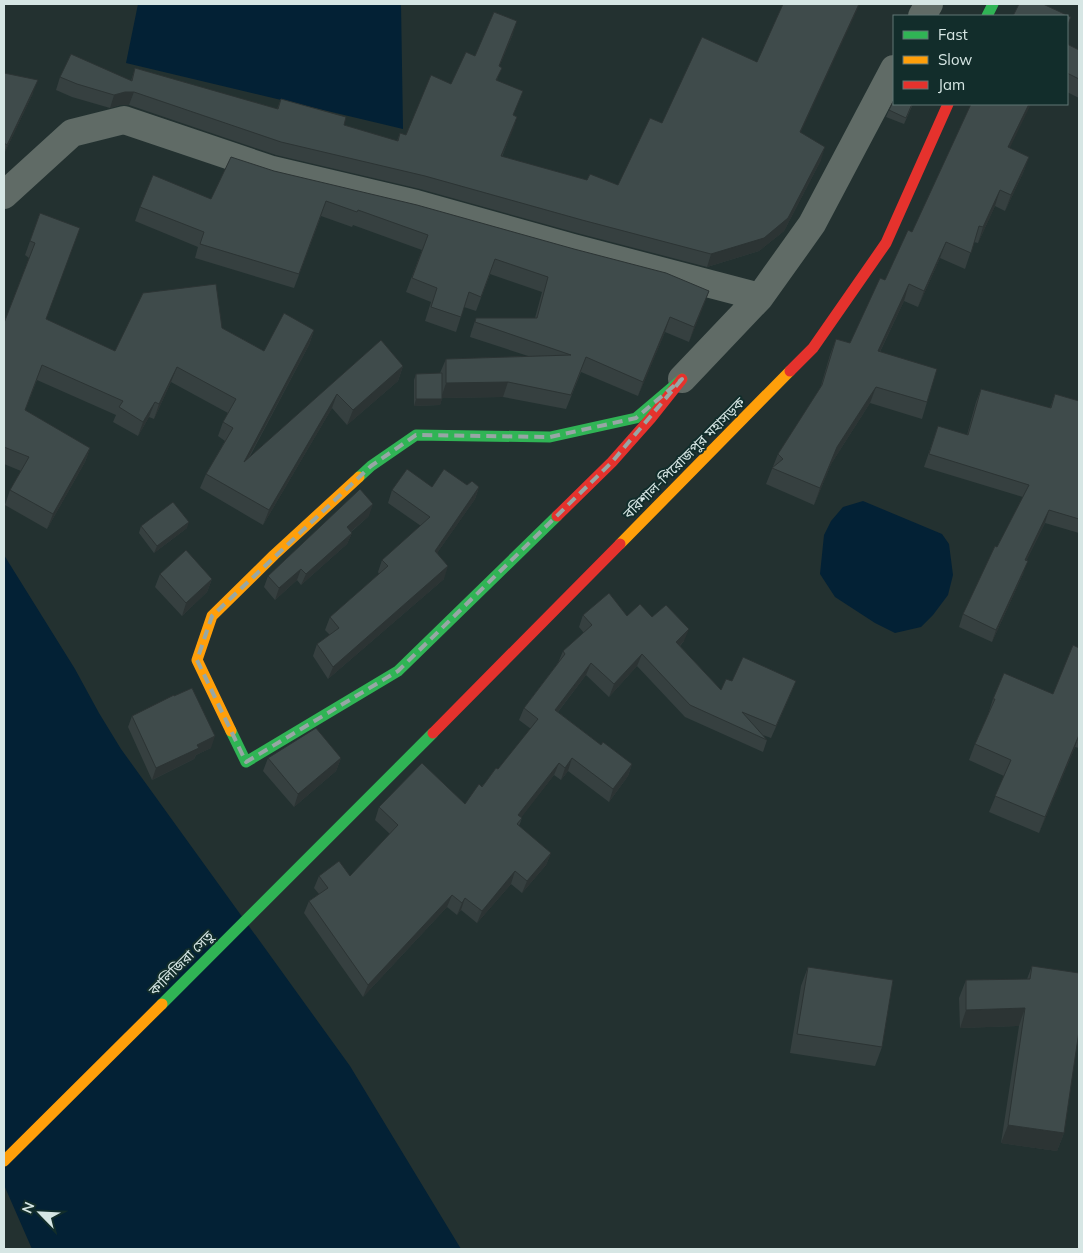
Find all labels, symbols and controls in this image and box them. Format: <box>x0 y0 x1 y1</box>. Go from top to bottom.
legend <box>893 15 1068 105</box>
text: Fast <box>938 25 968 44</box>
text: Slow <box>938 50 972 69</box>
text: Jam <box>938 75 965 94</box>
street label: বরিশাল-পিরোজপুর মহাসড়ক <box>619 393 749 523</box>
street label: কালিজিরা সেতু <box>144 926 218 1000</box>
north arrow <box>15 1188 65 1238</box>
text: N <box>18 1199 38 1216</box>

